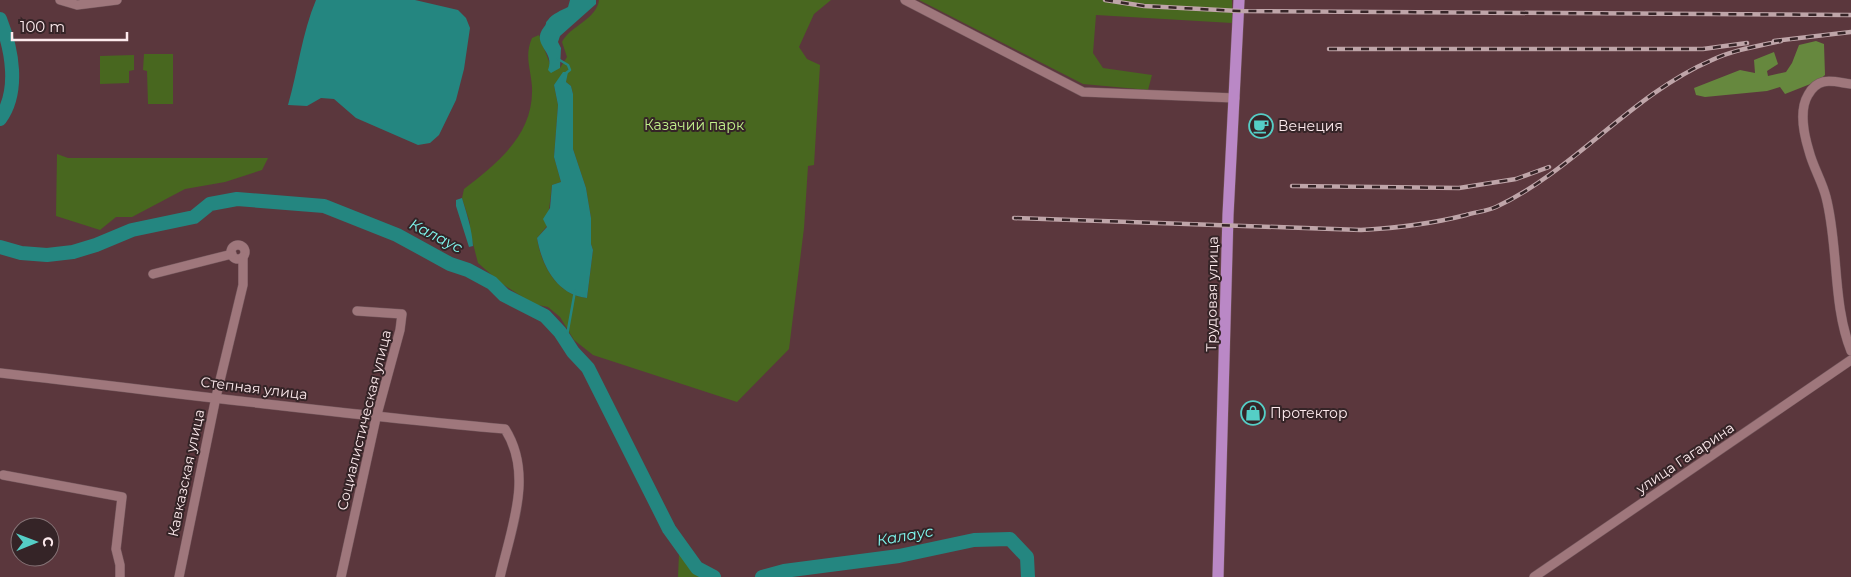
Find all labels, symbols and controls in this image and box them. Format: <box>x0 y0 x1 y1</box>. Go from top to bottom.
scale bar <box>12 10 128 42</box>
text: 100 m <box>20 17 65 36</box>
cafe icon: Венеция <box>1248 113 1274 139</box>
park label: Казачий парк <box>644 116 744 134</box>
place label: Венеция <box>1278 117 1343 135</box>
water label: Калаус <box>407 214 466 257</box>
street label: Трудовая улица <box>1202 236 1222 352</box>
street label: Социалистическая улица <box>333 328 395 512</box>
street label: Степная улица <box>199 373 309 403</box>
shop icon: Протектор <box>1240 400 1266 426</box>
place label: Протектор <box>1270 404 1348 422</box>
street label: Кавказская улица <box>164 408 208 538</box>
street label: улица Гагарина <box>1632 418 1738 498</box>
north arrow <box>10 517 60 567</box>
water label: Калаус <box>875 521 935 550</box>
text: С <box>39 537 57 547</box>

